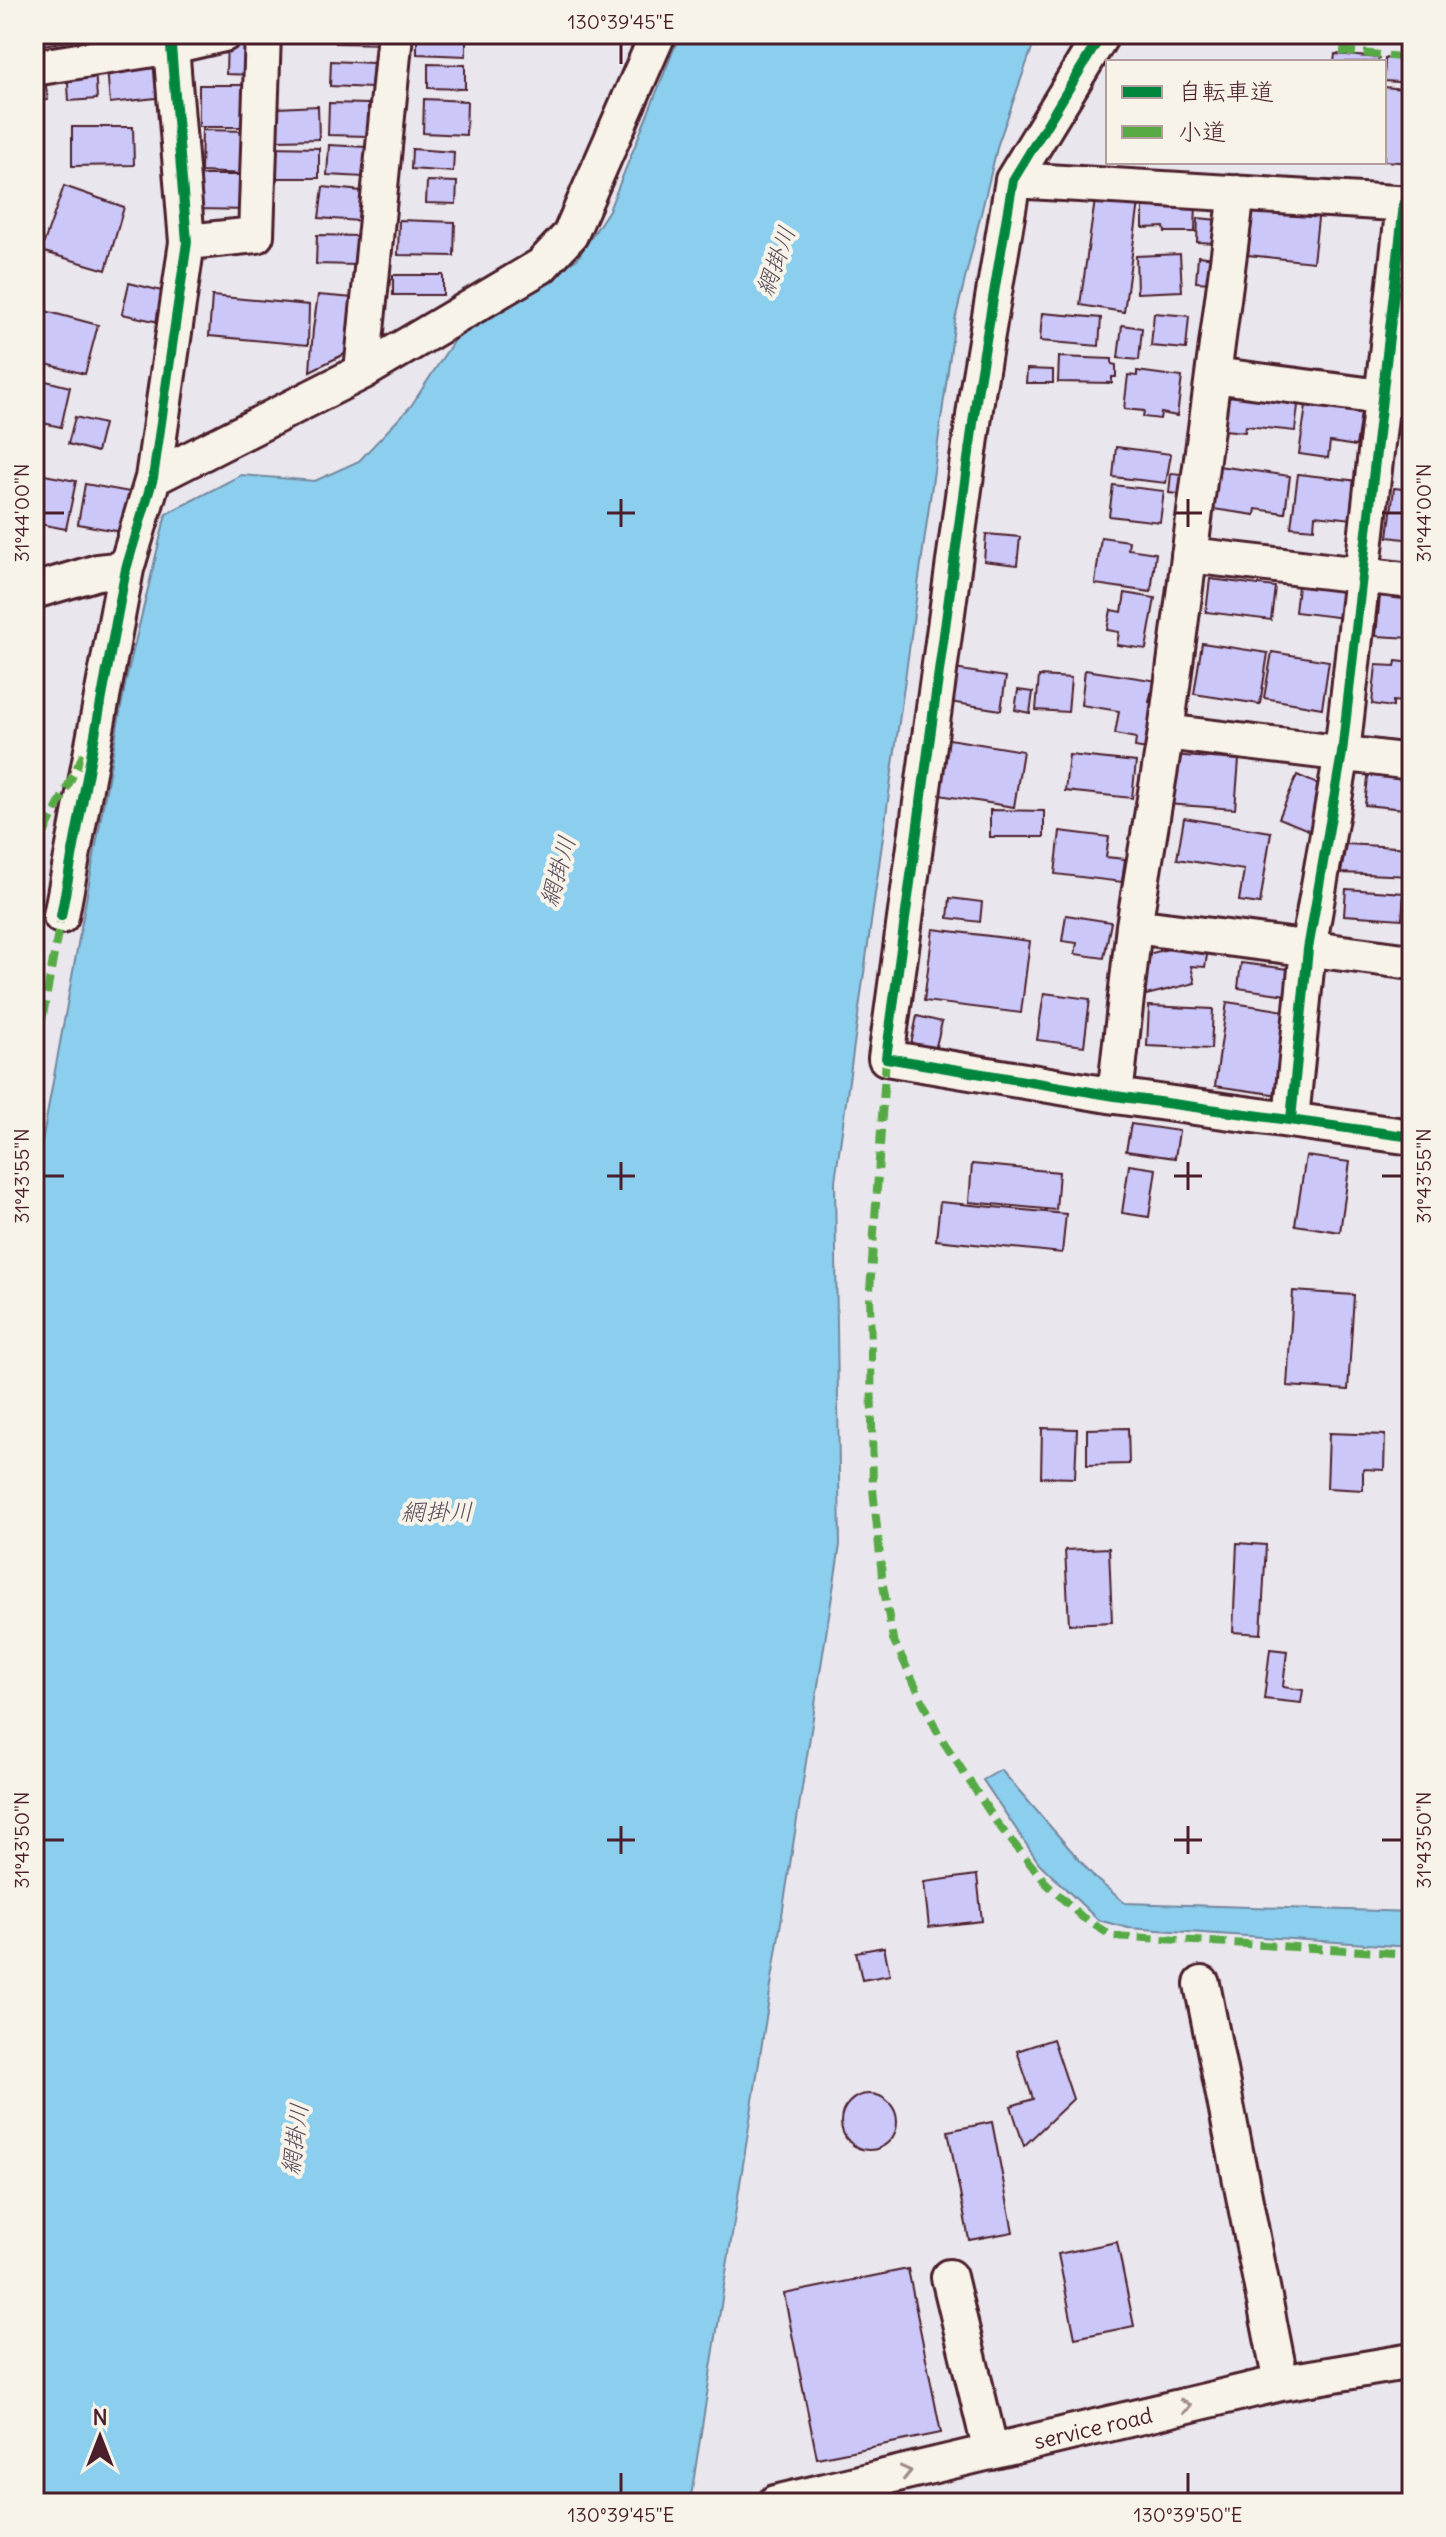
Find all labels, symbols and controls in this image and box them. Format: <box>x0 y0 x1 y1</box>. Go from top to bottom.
text: 130°39'45"E <box>568 9 674 34</box>
legend <box>1106 60 1386 164</box>
text: 自転車道 <box>1178 76 1274 106</box>
text: 小道 <box>1178 116 1226 146</box>
water label: 網掛川 <box>749 222 801 300</box>
text: 31°44'00"N <box>9 463 34 563</box>
text: 31°44'00"N <box>1411 463 1436 563</box>
water label: 網掛川 <box>533 832 581 909</box>
text: 31°43'55"N <box>9 1128 34 1224</box>
text: 31°43'55"N <box>1411 1128 1436 1224</box>
water label: 網掛川 <box>401 1496 473 1526</box>
text: 31°43'50"N <box>9 1791 34 1889</box>
text: 31°43'50"N <box>1411 1791 1436 1889</box>
water label: 網掛川 <box>274 2101 314 2177</box>
north arrow <box>60 2397 140 2477</box>
one-way arrow <box>1179 2398 1192 2415</box>
street label: service road <box>1031 2401 1155 2455</box>
text: N <box>92 2403 108 2431</box>
one-way arrow <box>899 2465 912 2482</box>
text: 130°39'45"E <box>568 2502 674 2527</box>
text: 130°39'50"E <box>1133 2502 1243 2527</box>

